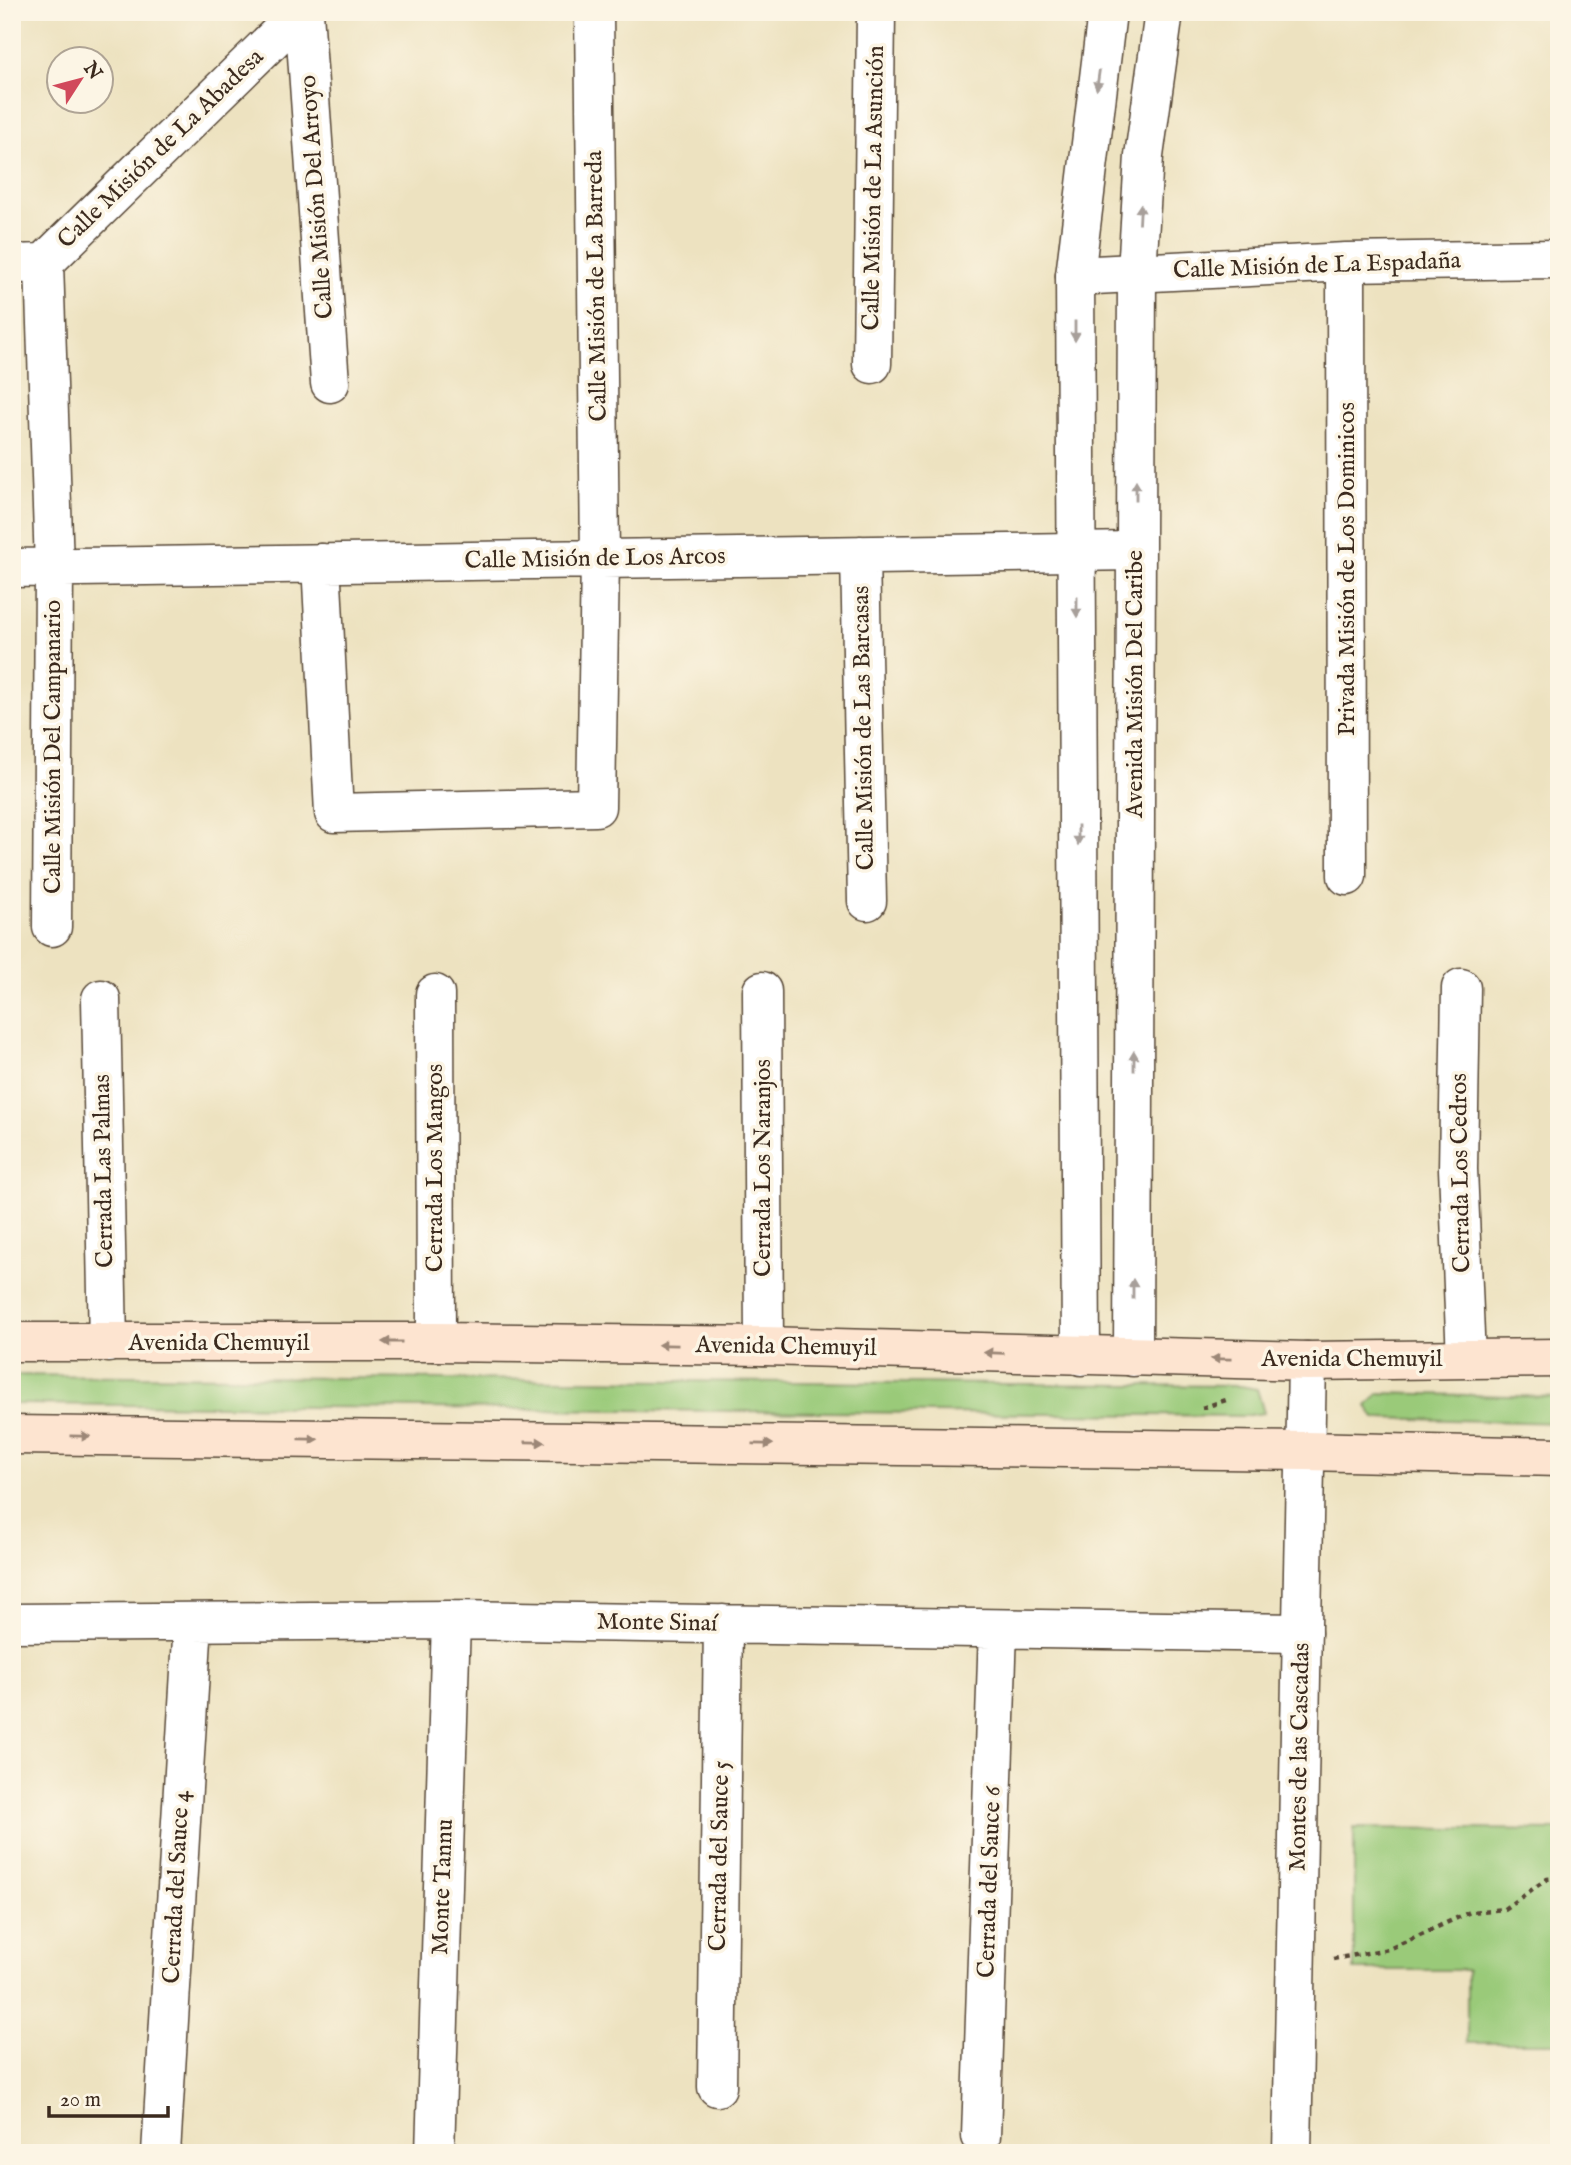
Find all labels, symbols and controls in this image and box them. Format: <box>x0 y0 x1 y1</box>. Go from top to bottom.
street label: Calle Misión de La Abadesa <box>51 42 271 256</box>
street label: Calle Misión de La Asunción <box>856 45 892 331</box>
north arrow <box>46 46 116 116</box>
text: N <box>77 57 107 85</box>
one-way arrow <box>1093 69 1104 91</box>
street label: Calle Misión Del Arroyo <box>293 74 341 320</box>
street label: Calle Misión de La Barreda <box>579 150 615 422</box>
one-way arrow <box>1135 203 1146 225</box>
street label: Calle Misión de La Espadaña <box>1173 245 1462 287</box>
one-way arrow <box>1070 320 1081 342</box>
street label: Privada Misión de Los Dominicos <box>1332 402 1363 736</box>
one-way arrow <box>1130 480 1142 502</box>
street label: Calle Misión de Los Arcos <box>464 541 726 577</box>
street label: Avenida Misión Del Caribe <box>1120 550 1151 819</box>
street label: Calle Misión de Las Barcasas <box>846 585 882 871</box>
one-way arrow <box>1071 596 1083 618</box>
street label: Calle Misión Del Campanario <box>38 600 69 894</box>
one-way arrow <box>1072 824 1084 846</box>
one-way arrow <box>1128 1050 1140 1072</box>
street label: Cerrada Los Naranjos <box>748 1059 779 1277</box>
street label: Cerrada Los Mangos <box>420 1064 451 1272</box>
street label: Cerrada Los Cedros <box>1444 1073 1478 1273</box>
street label: Cerrada Las Palmas <box>87 1074 121 1268</box>
one-way arrow <box>1127 1278 1139 1300</box>
street label: Avenida Chemuyil <box>127 1328 310 1359</box>
street label: Avenida Chemuyil <box>694 1330 877 1364</box>
one-way arrow <box>381 1337 403 1348</box>
one-way arrow <box>657 1339 679 1350</box>
street label: Avenida Chemuyil <box>1260 1344 1443 1375</box>
one-way arrow <box>982 1347 1004 1359</box>
one-way arrow <box>1210 1353 1232 1365</box>
one-way arrow <box>70 1430 92 1442</box>
one-way arrow <box>297 1433 319 1445</box>
one-way arrow <box>525 1436 547 1447</box>
one-way arrow <box>752 1438 774 1450</box>
street label: Monte Sinaí <box>596 1606 719 1640</box>
street label: Montes de las Cascadas <box>1283 1642 1317 1872</box>
street label: Cerrada del Sauce 5 <box>703 1760 737 1952</box>
street label: Cerrada del Sauce 6 <box>971 1785 1009 1978</box>
street label: Cerrada del Sauce 4 <box>156 1789 198 1984</box>
street label: Monte Tannu <box>425 1818 461 1956</box>
scale bar <box>49 2074 168 2118</box>
text: 20 m <box>60 2087 101 2114</box>

